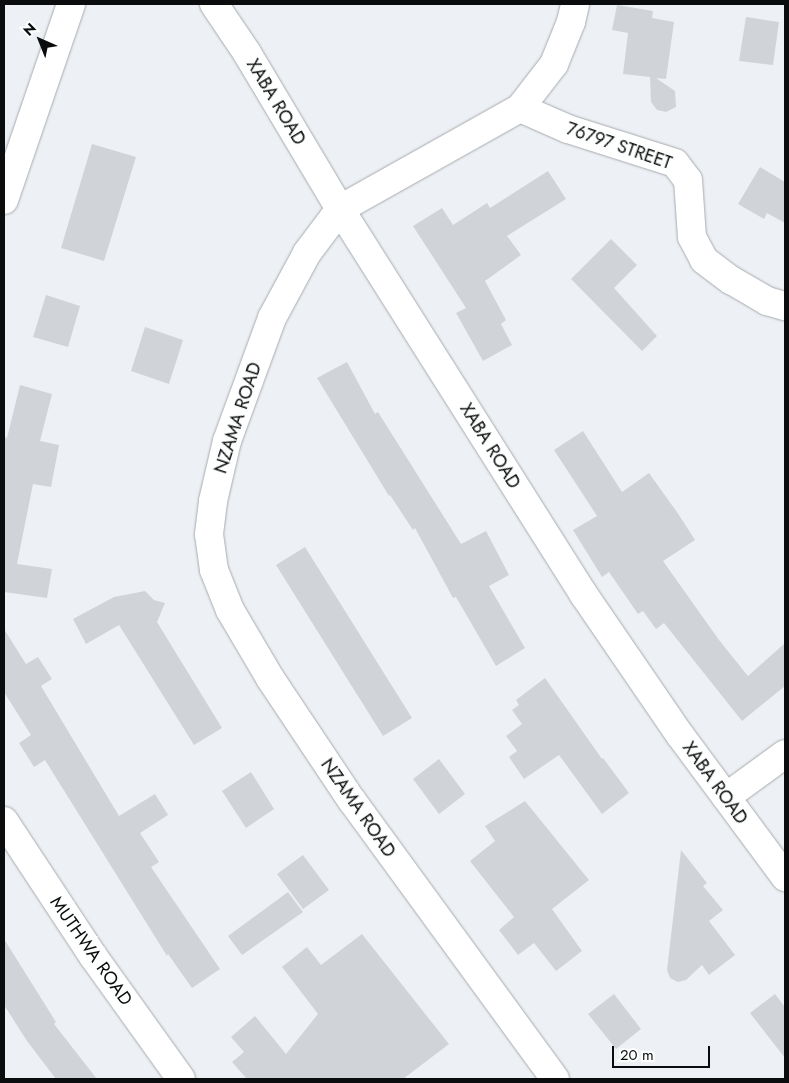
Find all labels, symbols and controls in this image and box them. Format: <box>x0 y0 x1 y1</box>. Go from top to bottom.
north arrow <box>15 15 65 65</box>
text: N <box>19 18 41 40</box>
street label: XABA ROAD <box>242 55 310 149</box>
street label: 76797 STREET <box>563 118 675 174</box>
street label: NZAMA ROAD <box>210 360 266 476</box>
street label: XABA ROAD <box>455 399 525 493</box>
street label: XABA ROAD <box>678 737 752 829</box>
street label: NZAMA ROAD <box>316 755 400 861</box>
street label: MUTHWA ROAD <box>45 892 137 1010</box>
scale bar <box>614 1036 712 1068</box>
text: 20 m <box>620 1044 654 1066</box>

